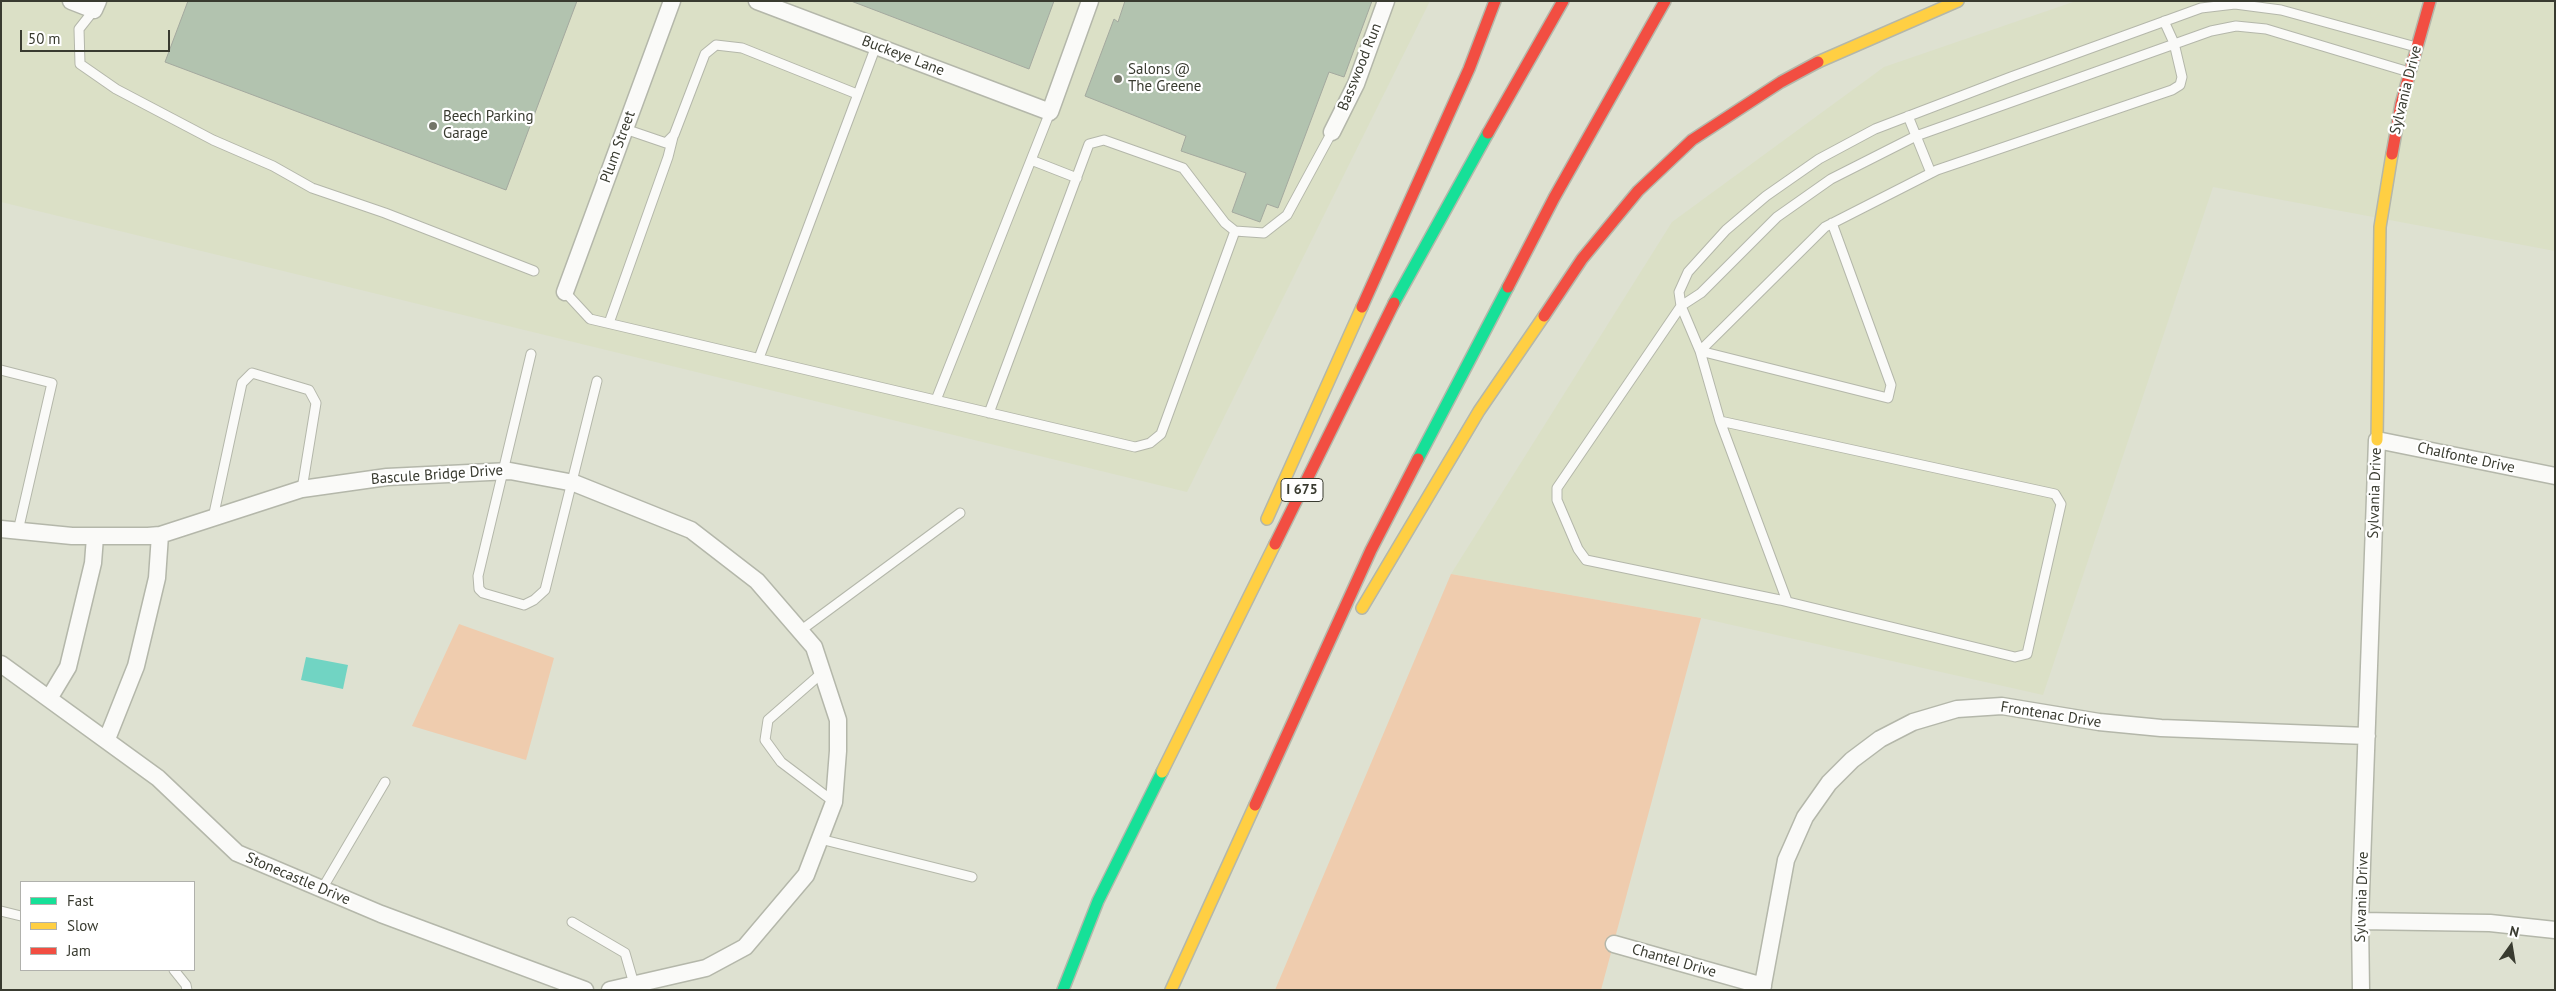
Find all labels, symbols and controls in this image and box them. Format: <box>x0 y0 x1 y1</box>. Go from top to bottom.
scale bar <box>22 20 172 52</box>
street label: Basswood Run <box>1334 21 1386 113</box>
text: 50 m <box>28 29 61 48</box>
street label: Buckeye Lane <box>859 32 947 80</box>
street label: Sylvania Drive <box>2386 44 2426 136</box>
place label: Salons @ The Greene <box>1128 61 1201 96</box>
marker: Salons @ The Greene <box>1112 73 1124 85</box>
place label: Beech Parking Garage <box>443 108 534 143</box>
street label: Plum Street <box>597 109 639 185</box>
marker: Beech Parking Garage <box>427 120 439 132</box>
street label: Chalfonte Drive <box>2415 439 2517 477</box>
street label: Sylvania Drive <box>2364 447 2386 539</box>
street label: Bascule Bridge Drive <box>370 461 504 489</box>
road number: I 675 <box>1281 478 1323 502</box>
street label: Frontenac Drive <box>1999 698 2103 732</box>
street label: Stonecastle Drive <box>243 849 353 909</box>
street label: Sylvania Drive <box>2351 851 2373 943</box>
legend <box>20 881 195 971</box>
text: Fast <box>67 891 94 910</box>
text: Slow <box>67 916 98 935</box>
north arrow <box>2486 921 2536 971</box>
text: N <box>2508 922 2521 941</box>
street label: Chantel Drive <box>1630 940 1718 982</box>
text: Jam <box>67 941 91 960</box>

